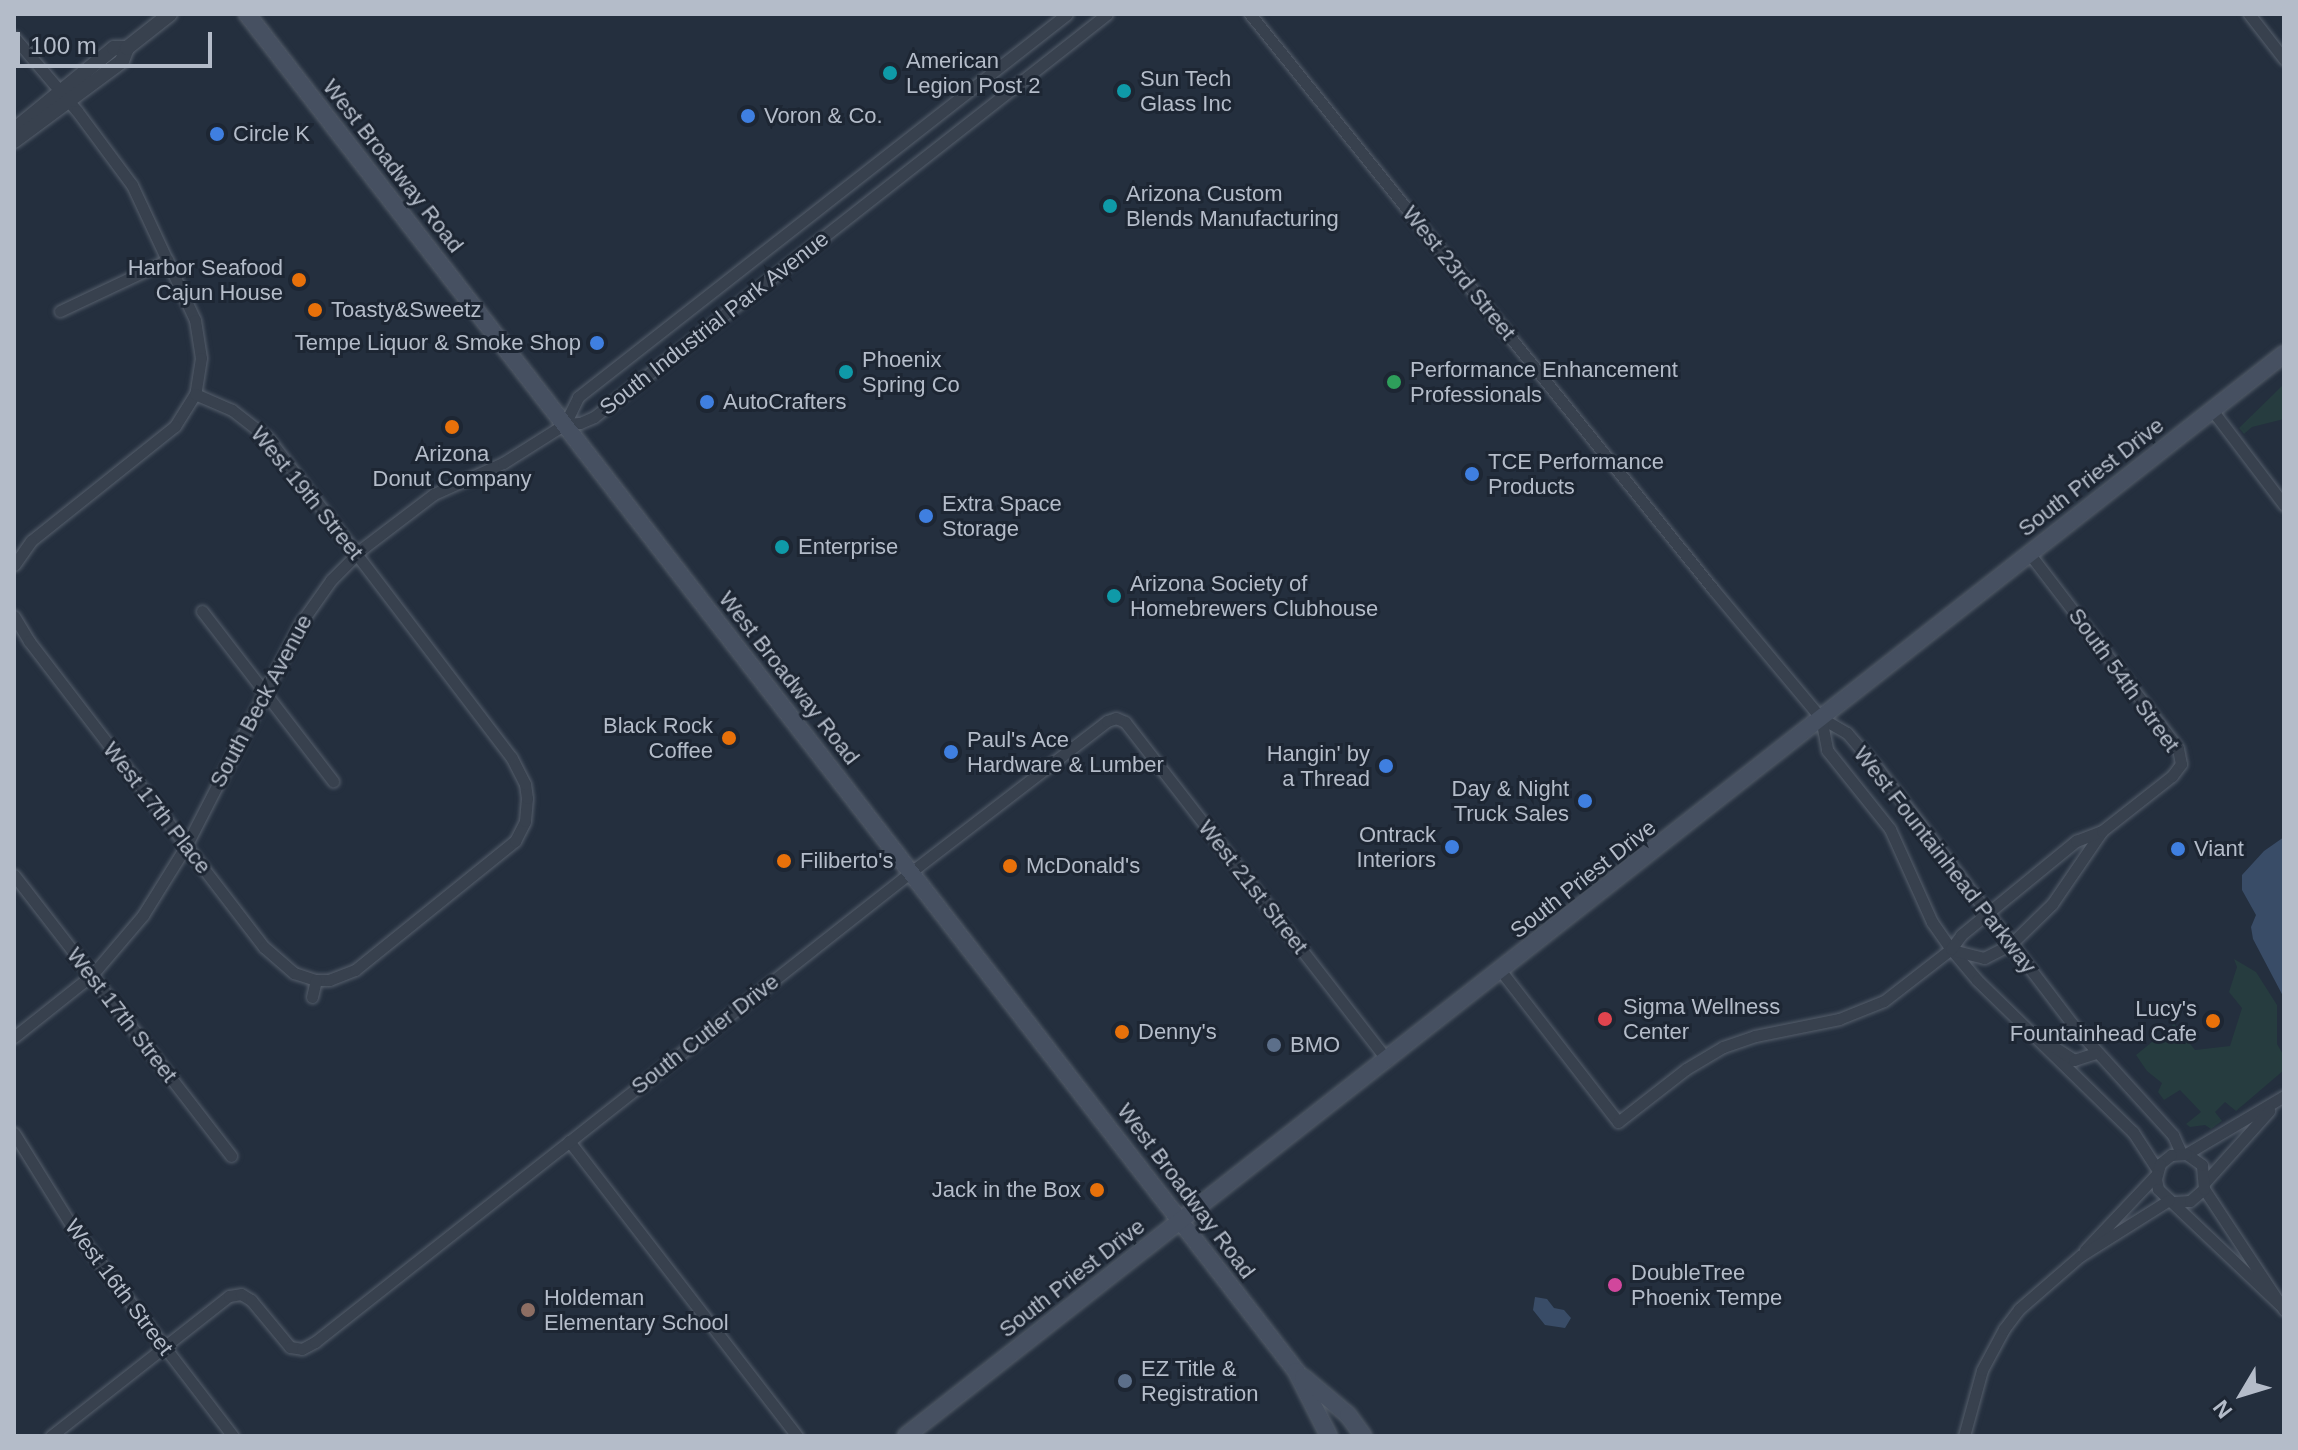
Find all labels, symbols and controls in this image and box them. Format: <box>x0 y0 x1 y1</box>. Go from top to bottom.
scale bar <box>20 16 216 66</box>
text: 100 m <box>30 32 97 59</box>
place label: American Legion Post 2 <box>906 47 1041 98</box>
marker: American Legion Post 2 <box>881 64 899 82</box>
place label: Sun Tech Glass Inc <box>1140 65 1232 116</box>
street label: West Broadway Road <box>317 74 469 258</box>
marker: Sun Tech Glass Inc <box>1115 82 1133 100</box>
place label: Voron & Co. <box>764 103 883 129</box>
marker: Voron & Co. <box>739 107 757 125</box>
place label: Circle K <box>233 121 310 147</box>
marker: Circle K <box>208 125 226 143</box>
place label: Arizona Custom Blends Manufacturing <box>1126 180 1339 232</box>
marker: Arizona Custom Blends Manufacturing <box>1101 197 1119 215</box>
street label: West 23rd Street <box>1397 201 1521 345</box>
street label: South Industrial Park Avenue <box>594 225 834 421</box>
place label: Harbor Seafood Cajun House <box>128 254 283 306</box>
marker: Harbor Seafood Cajun House <box>290 271 308 289</box>
place label: Toasty&Sweetz <box>331 297 481 323</box>
marker: Toasty&Sweetz <box>306 301 324 319</box>
place label: Tempe Liquor & Smoke Shop <box>295 330 581 356</box>
marker: Tempe Liquor & Smoke Shop <box>588 334 606 352</box>
place label: Phoenix Spring Co <box>862 346 960 398</box>
place label: Performance Enhancement Professionals <box>1410 356 1678 408</box>
marker: Phoenix Spring Co <box>837 363 855 381</box>
marker: Performance Enhancement Professionals <box>1385 373 1403 391</box>
place label: AutoCrafters <box>723 389 846 415</box>
marker: AutoCrafters <box>698 393 716 411</box>
street label: South Priest Drive <box>2013 412 2169 542</box>
marker: Arizona Donut Company <box>443 418 461 436</box>
street label: West 19th Street <box>245 421 369 565</box>
place label: Arizona Donut Company <box>373 440 531 492</box>
place label: TCE Performance Products <box>1488 448 1664 500</box>
marker: TCE Performance Products <box>1463 465 1481 483</box>
place label: Extra Space Storage <box>942 490 1062 542</box>
marker: Extra Space Storage <box>917 507 935 525</box>
place label: Enterprise <box>798 534 898 560</box>
marker: Enterprise <box>773 538 791 556</box>
place label: Arizona Society of Homebrewers Clubhouse <box>1130 570 1378 622</box>
street label: West Broadway Road <box>713 586 865 770</box>
marker: Arizona Society of Homebrewers Clubhouse <box>1105 587 1123 605</box>
street label: South 54th Street <box>2063 603 2185 757</box>
street label: South Beck Avenue <box>204 610 318 792</box>
place label: Black Rock Coffee <box>603 712 713 764</box>
place label: Paul's Ace Hardware & Lumber <box>967 726 1164 778</box>
marker: Black Rock Coffee <box>720 729 738 747</box>
street label: West 17th Place <box>97 737 217 879</box>
place label: Hangin' by a Thread <box>1267 740 1370 792</box>
street label: West Fountainhead Parkway <box>1848 741 2042 979</box>
marker: Paul's Ace Hardware & Lumber <box>942 743 960 761</box>
marker: Hangin' by a Thread <box>1377 757 1395 775</box>
place label: Day & Night Truck Sales <box>1452 775 1569 826</box>
marker: Day & Night Truck Sales <box>1576 792 1594 810</box>
street label: South Priest Drive <box>1505 814 1661 944</box>
street label: West 21st Street <box>1193 815 1313 959</box>
place label: Ontrack Interiors <box>1357 821 1436 872</box>
place label: Viant <box>2194 836 2244 862</box>
marker: Ontrack Interiors <box>1443 838 1461 856</box>
marker: Viant <box>2169 840 2187 858</box>
place label: Filiberto's <box>800 848 893 874</box>
marker: Filiberto's <box>775 852 793 870</box>
place label: McDonald's <box>1026 853 1140 879</box>
marker: McDonald's <box>1001 857 1019 875</box>
street label: West 17th Street <box>61 942 183 1088</box>
street label: South Cutler Drive <box>626 968 784 1100</box>
place label: Sigma Wellness Center <box>1623 993 1780 1044</box>
place label: Lucy's Fountainhead Cafe <box>2010 995 2197 1046</box>
marker: Sigma Wellness Center <box>1594 1008 1616 1030</box>
marker: Lucy's Fountainhead Cafe <box>2204 1012 2222 1030</box>
place label: Denny's <box>1138 1019 1217 1045</box>
marker: Denny's <box>1113 1023 1131 1041</box>
place label: BMO <box>1290 1032 1340 1058</box>
marker: BMO <box>1265 1036 1283 1054</box>
street label: West Broadway Road <box>1112 1098 1260 1284</box>
place label: Jack in the Box <box>932 1177 1081 1203</box>
marker: Jack in the Box <box>1088 1181 1106 1199</box>
street label: South Priest Drive <box>994 1213 1150 1343</box>
street label: West 16th Street <box>59 1214 179 1360</box>
place label: DoubleTree Phoenix Tempe <box>1631 1259 1783 1310</box>
marker: DoubleTree Phoenix Tempe <box>1606 1276 1624 1294</box>
place label: Holdeman Elementary School <box>544 1284 729 1336</box>
marker: Holdeman Elementary School <box>519 1301 537 1319</box>
north arrow <box>2202 1354 2282 1434</box>
place label: EZ Title & Registration <box>1141 1355 1258 1406</box>
marker: EZ Title & Registration <box>1116 1372 1134 1390</box>
text: N <box>2208 1395 2237 1423</box>

